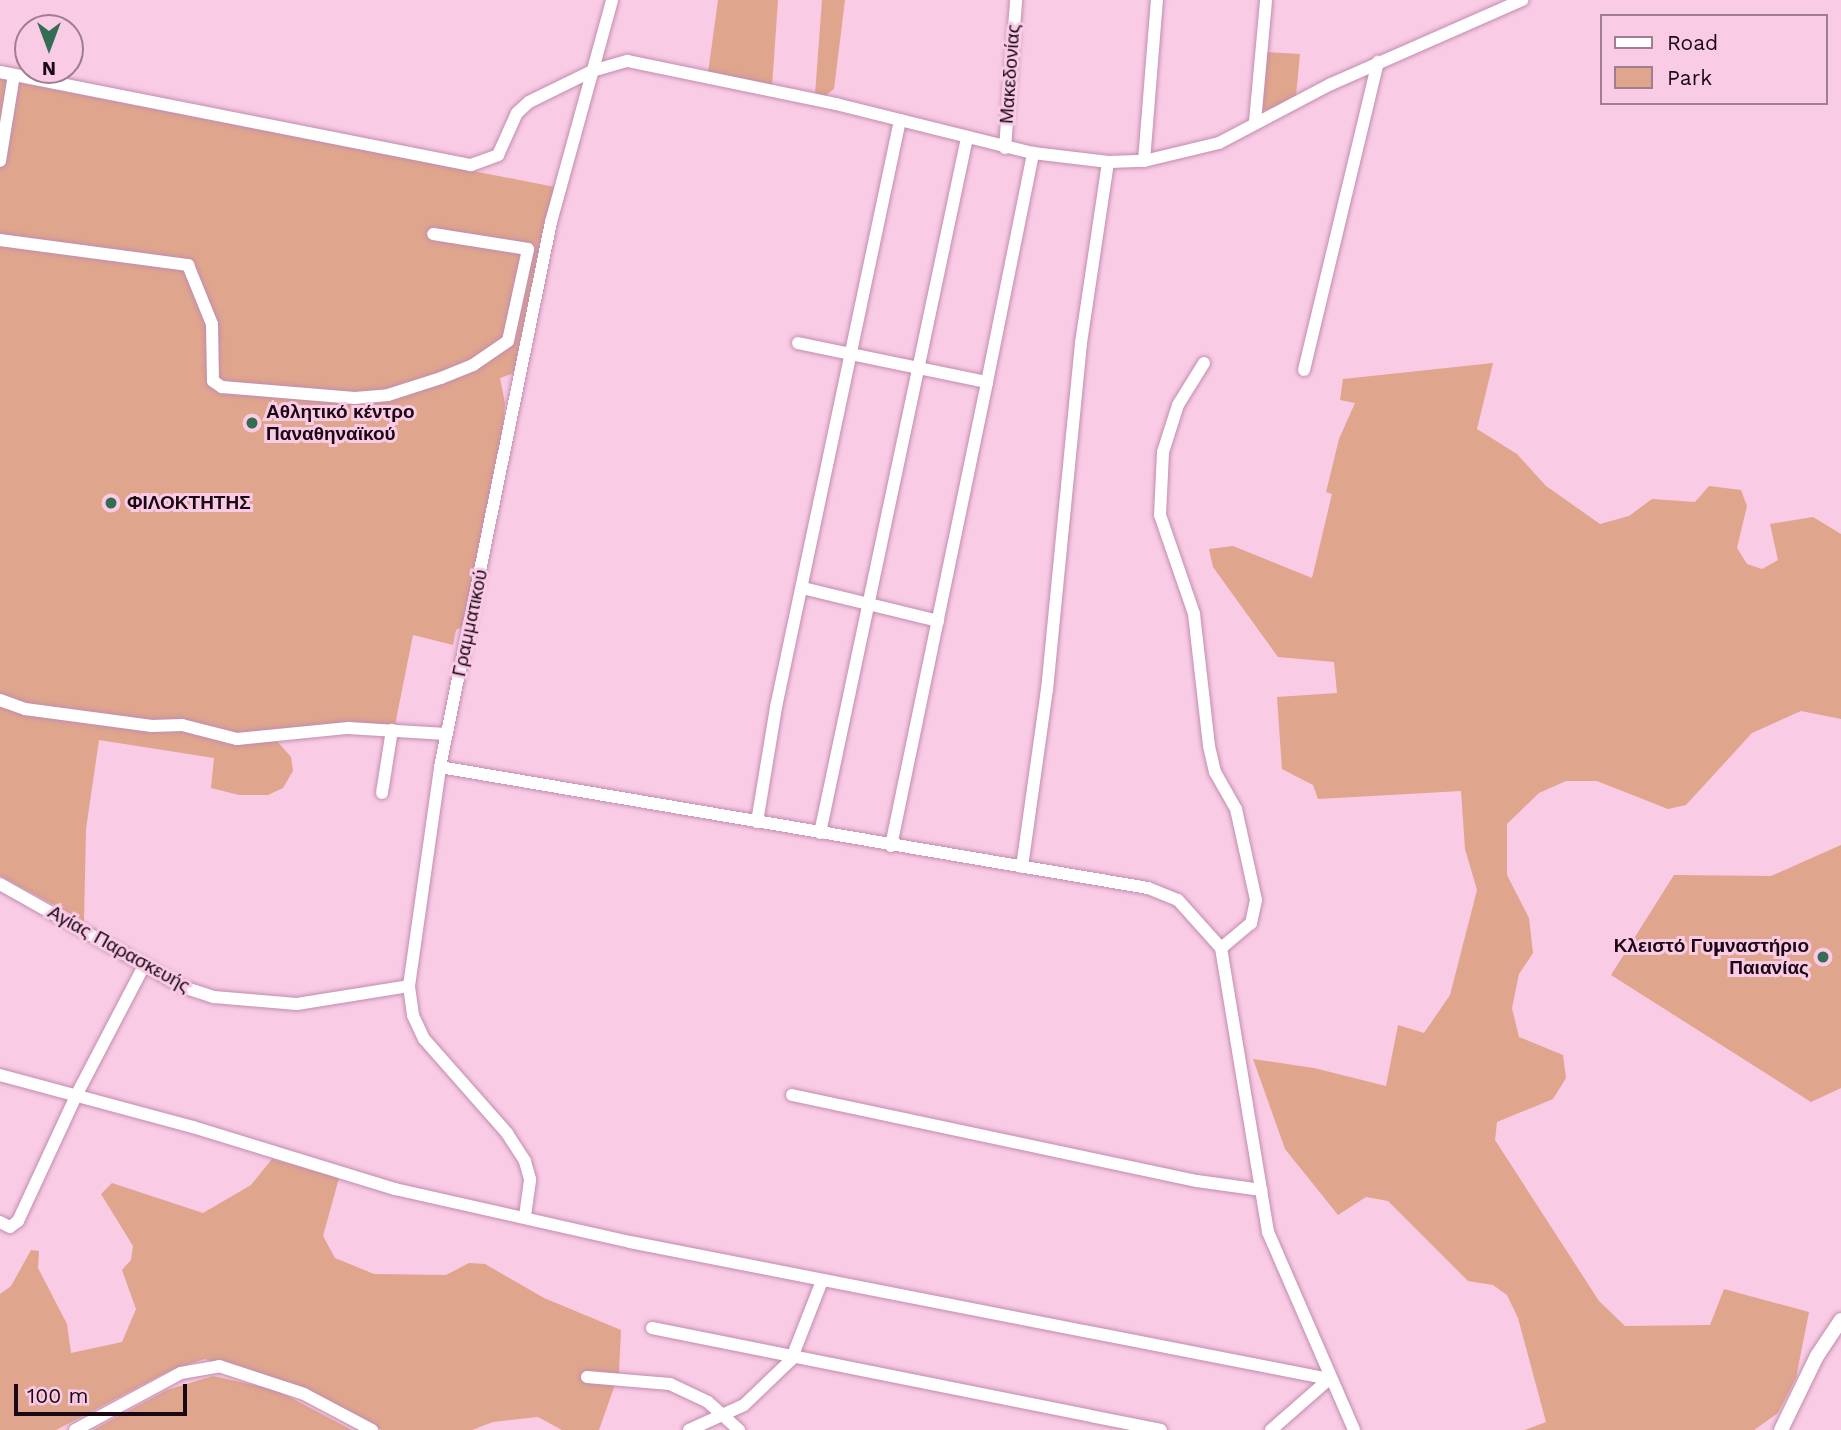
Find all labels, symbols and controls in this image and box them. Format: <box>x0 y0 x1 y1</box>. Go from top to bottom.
north arrow <box>14 14 84 84</box>
legend <box>1600 14 1827 105</box>
street label: Μακεδονίας <box>995 23 1025 125</box>
text: Road <box>1667 30 1718 55</box>
text: N <box>42 57 56 80</box>
text: Park <box>1667 65 1712 90</box>
place label: Αθλητικό κέντρο Παναθηναϊκού <box>266 401 414 445</box>
marker: Αθλητικό κέντρο Παναθηναϊκού <box>244 415 260 431</box>
place label: ΦΙΛΟΚΤΗΤΗΣ <box>127 492 251 514</box>
marker: ΦΙΛΟΚΤΗΤΗΣ <box>101 493 121 513</box>
street label: Γραμματικού <box>448 567 492 679</box>
street label: Αγίας Παρασκευής <box>44 900 194 998</box>
place label: Κλειστό Γυμναστήριο Παιανίας <box>1614 935 1809 979</box>
marker: Κλειστό Γυμναστήριο Παιανίας <box>1815 949 1831 965</box>
scale bar <box>18 1370 191 1414</box>
text: 100 m <box>27 1383 89 1408</box>

